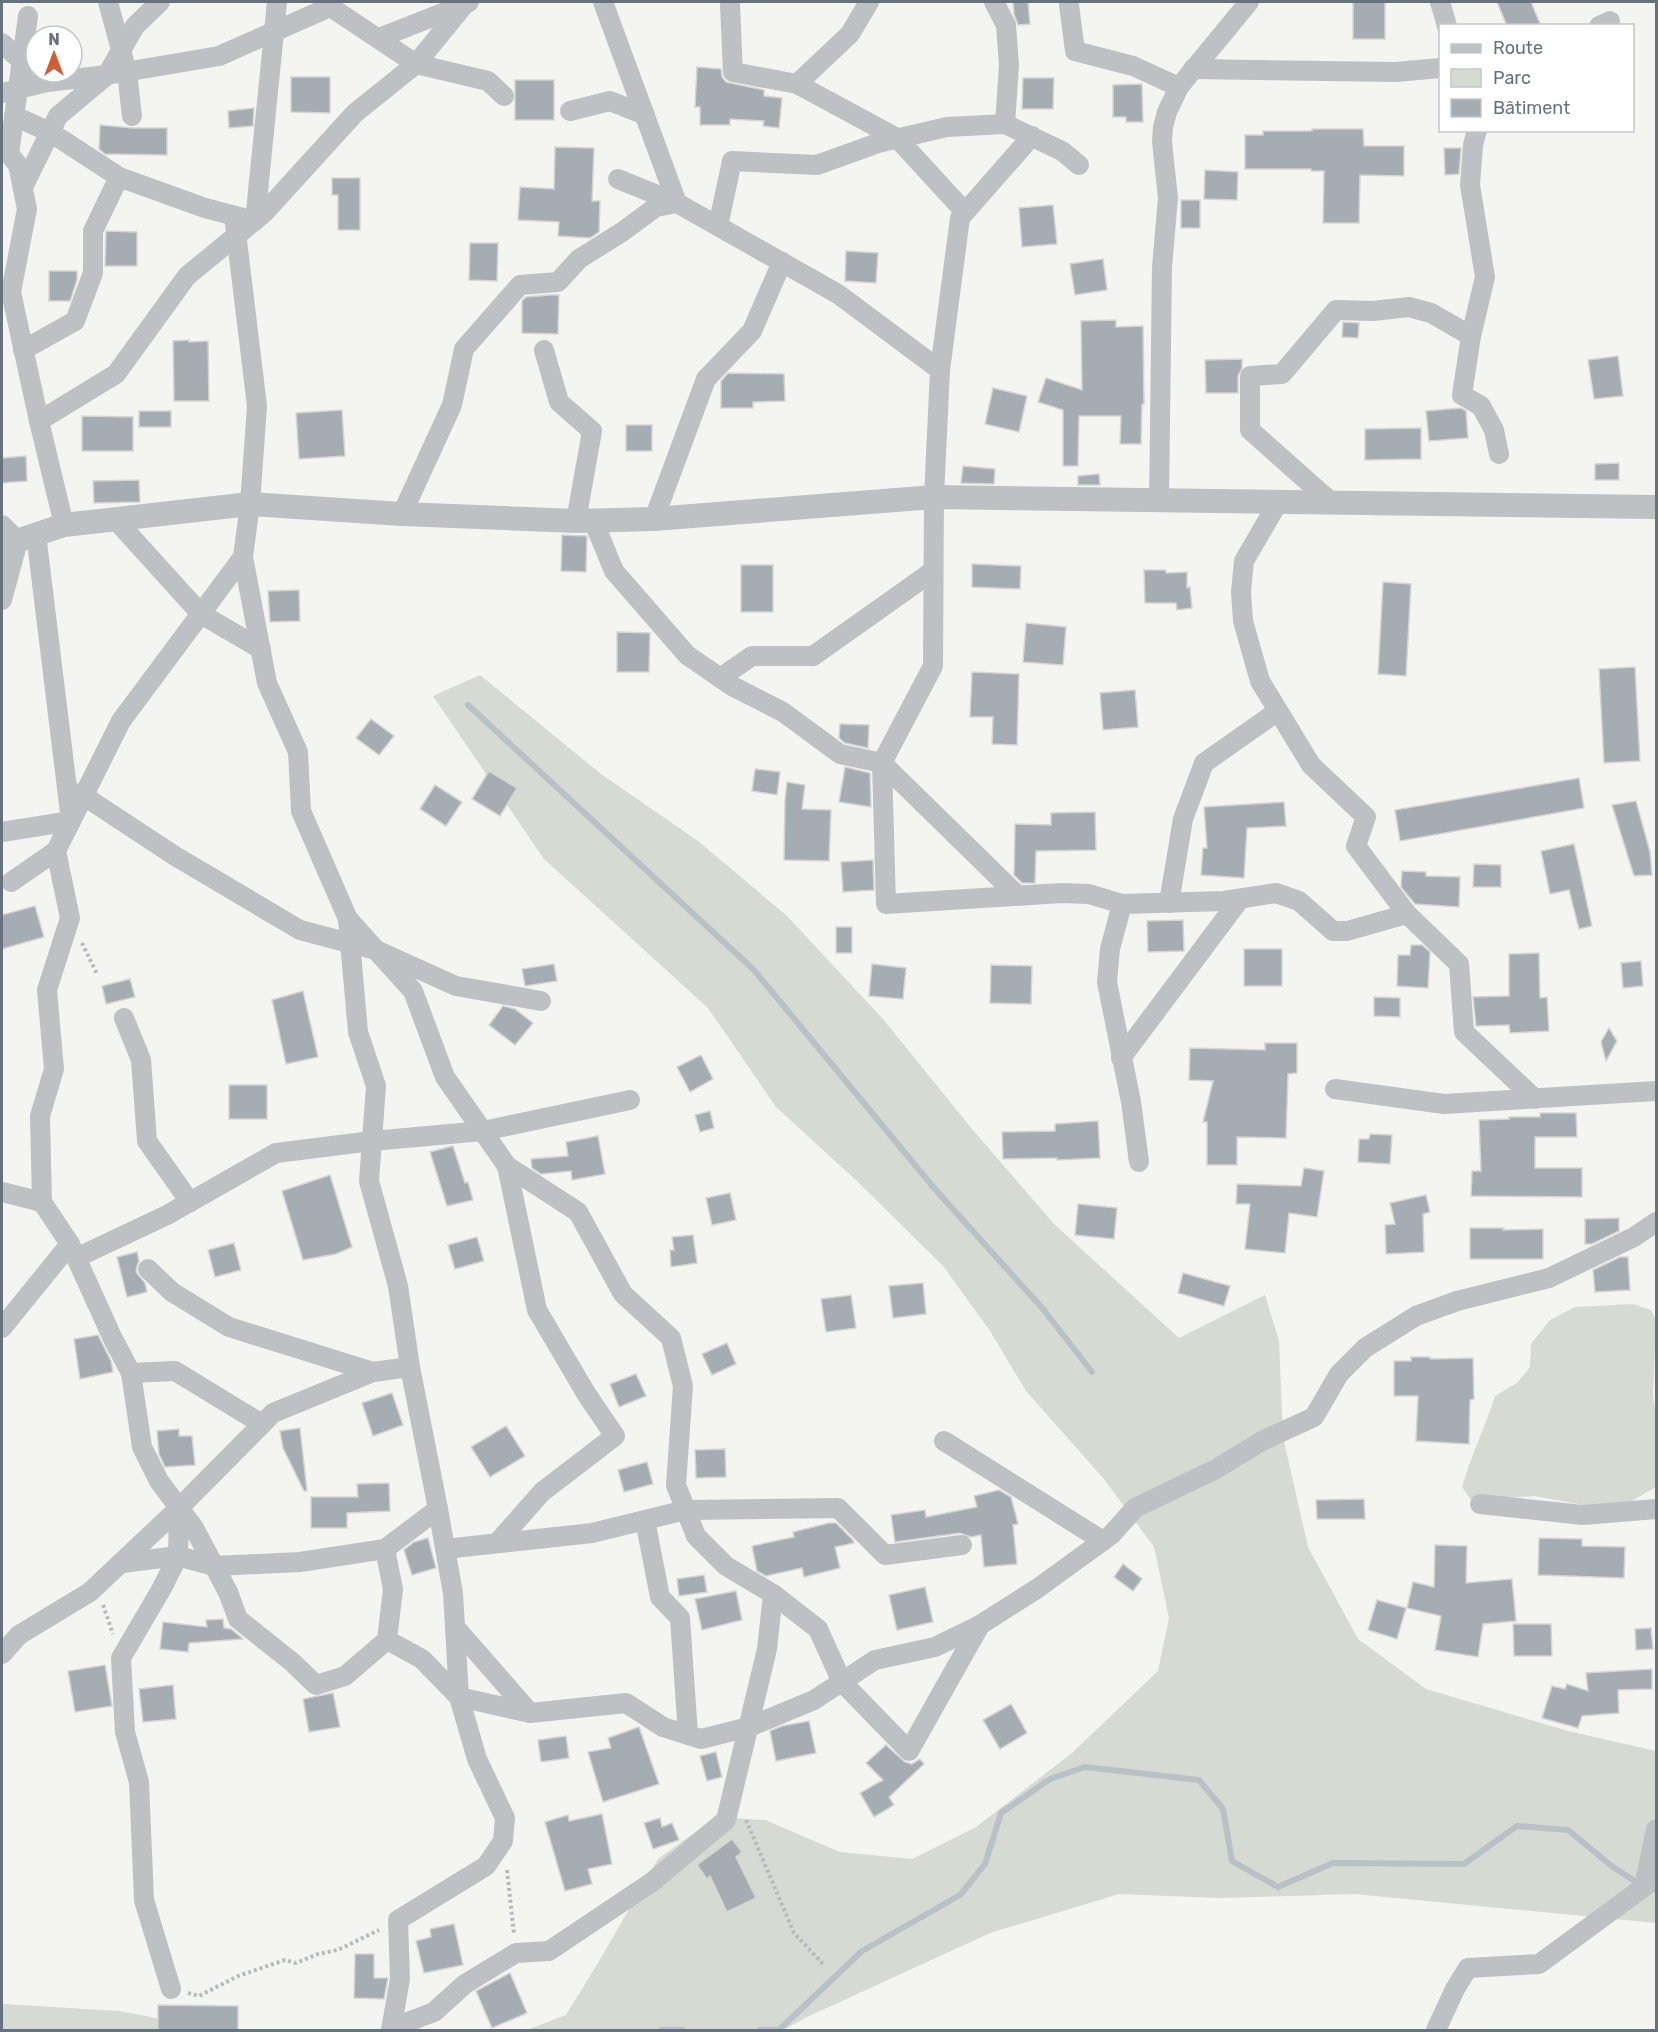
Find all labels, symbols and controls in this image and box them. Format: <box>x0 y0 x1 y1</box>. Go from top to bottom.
north arrow <box>24 24 84 84</box>
legend <box>1439 24 1634 132</box>
text: N <box>48 30 60 49</box>
text: Route <box>1493 37 1543 59</box>
text: Parc <box>1493 67 1531 89</box>
text: Bâtiment <box>1493 97 1570 119</box>

